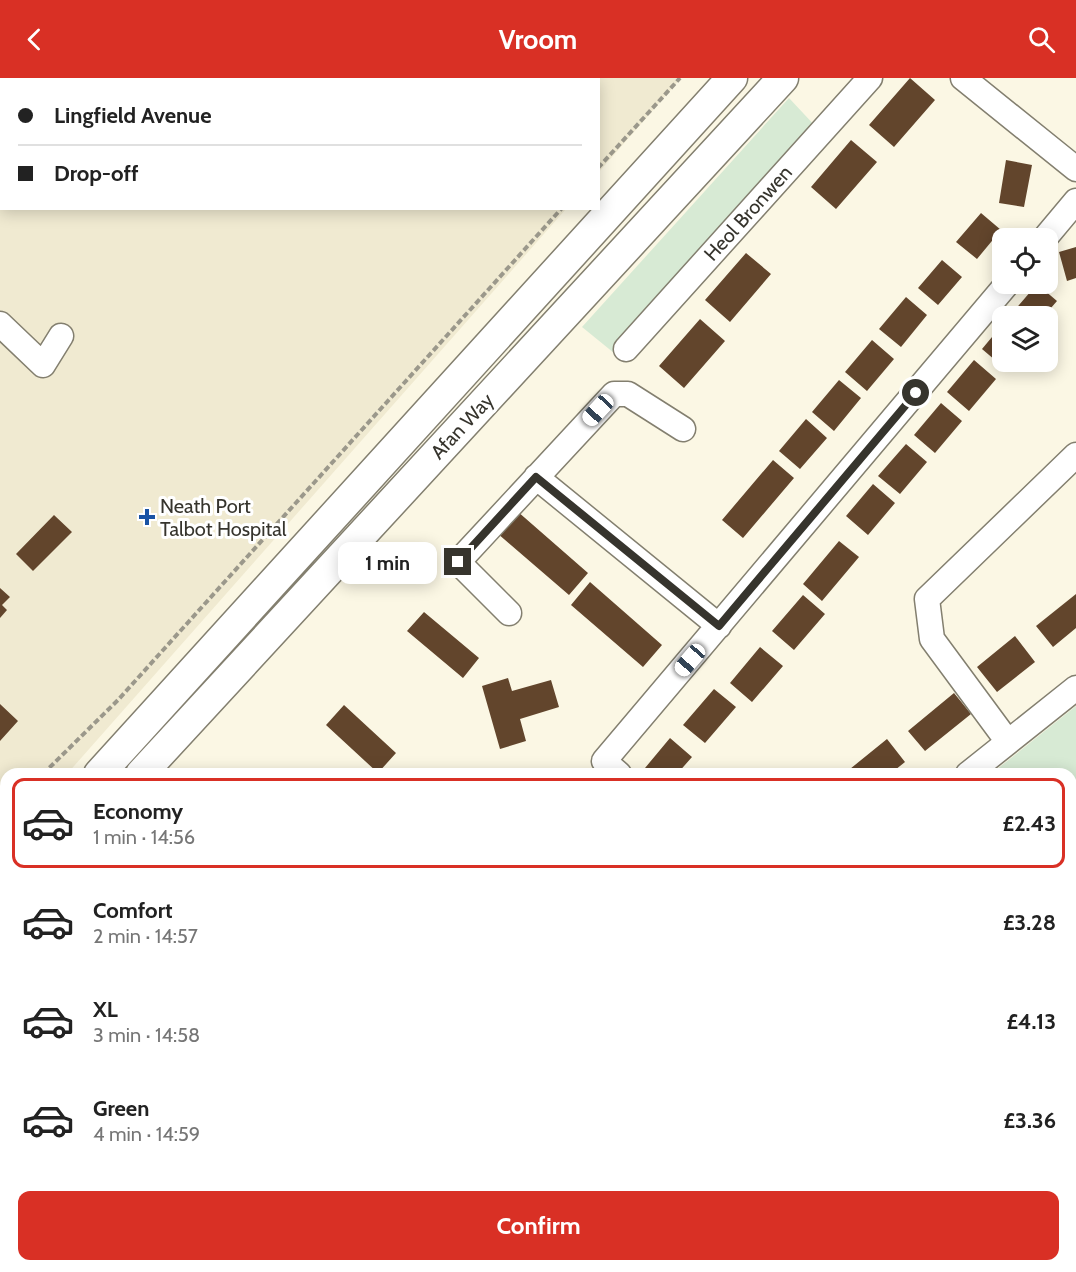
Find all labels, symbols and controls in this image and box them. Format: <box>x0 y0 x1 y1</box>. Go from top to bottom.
icon: back <box>18 23 51 56</box>
text: Vroom <box>499 23 577 56</box>
icon: search <box>1025 23 1058 56</box>
text: Lingfield Avenue <box>54 102 212 129</box>
text: Drop-off <box>54 160 138 187</box>
street label: Heol Bronwen <box>699 160 797 266</box>
map controls <box>992 228 1058 372</box>
button: locate <box>992 228 1058 294</box>
button: layers <box>992 306 1058 372</box>
route start <box>902 379 929 406</box>
street label: Afan Way <box>426 388 498 464</box>
car <box>579 391 617 429</box>
place label: Neath Port Talbot Hospital <box>160 494 287 541</box>
marker: Neath Port Talbot Hospital <box>138 508 156 526</box>
callout: 1 min <box>338 541 437 583</box>
route end <box>444 548 471 575</box>
text: 1 min <box>365 551 410 575</box>
car <box>671 641 709 679</box>
icon: car <box>21 796 75 850</box>
text: Economy <box>93 798 183 825</box>
text: £2.43 <box>1003 810 1056 837</box>
text: 1 min · 14:56 <box>93 825 195 849</box>
icon: car <box>21 895 75 949</box>
text: Comfort <box>93 897 172 924</box>
text: £3.28 <box>1003 909 1056 936</box>
text: 2 min · 14:57 <box>93 924 198 948</box>
icon: car <box>21 994 75 1048</box>
text: XL <box>93 996 118 1023</box>
text: £4.13 <box>1006 1008 1056 1035</box>
text: 3 min · 14:58 <box>93 1023 200 1047</box>
icon: car <box>21 1093 75 1147</box>
text: Green <box>93 1095 149 1122</box>
text: £3.36 <box>1004 1107 1056 1134</box>
text: 4 min · 14:59 <box>93 1122 200 1146</box>
button: Confirm <box>18 1191 1059 1260</box>

